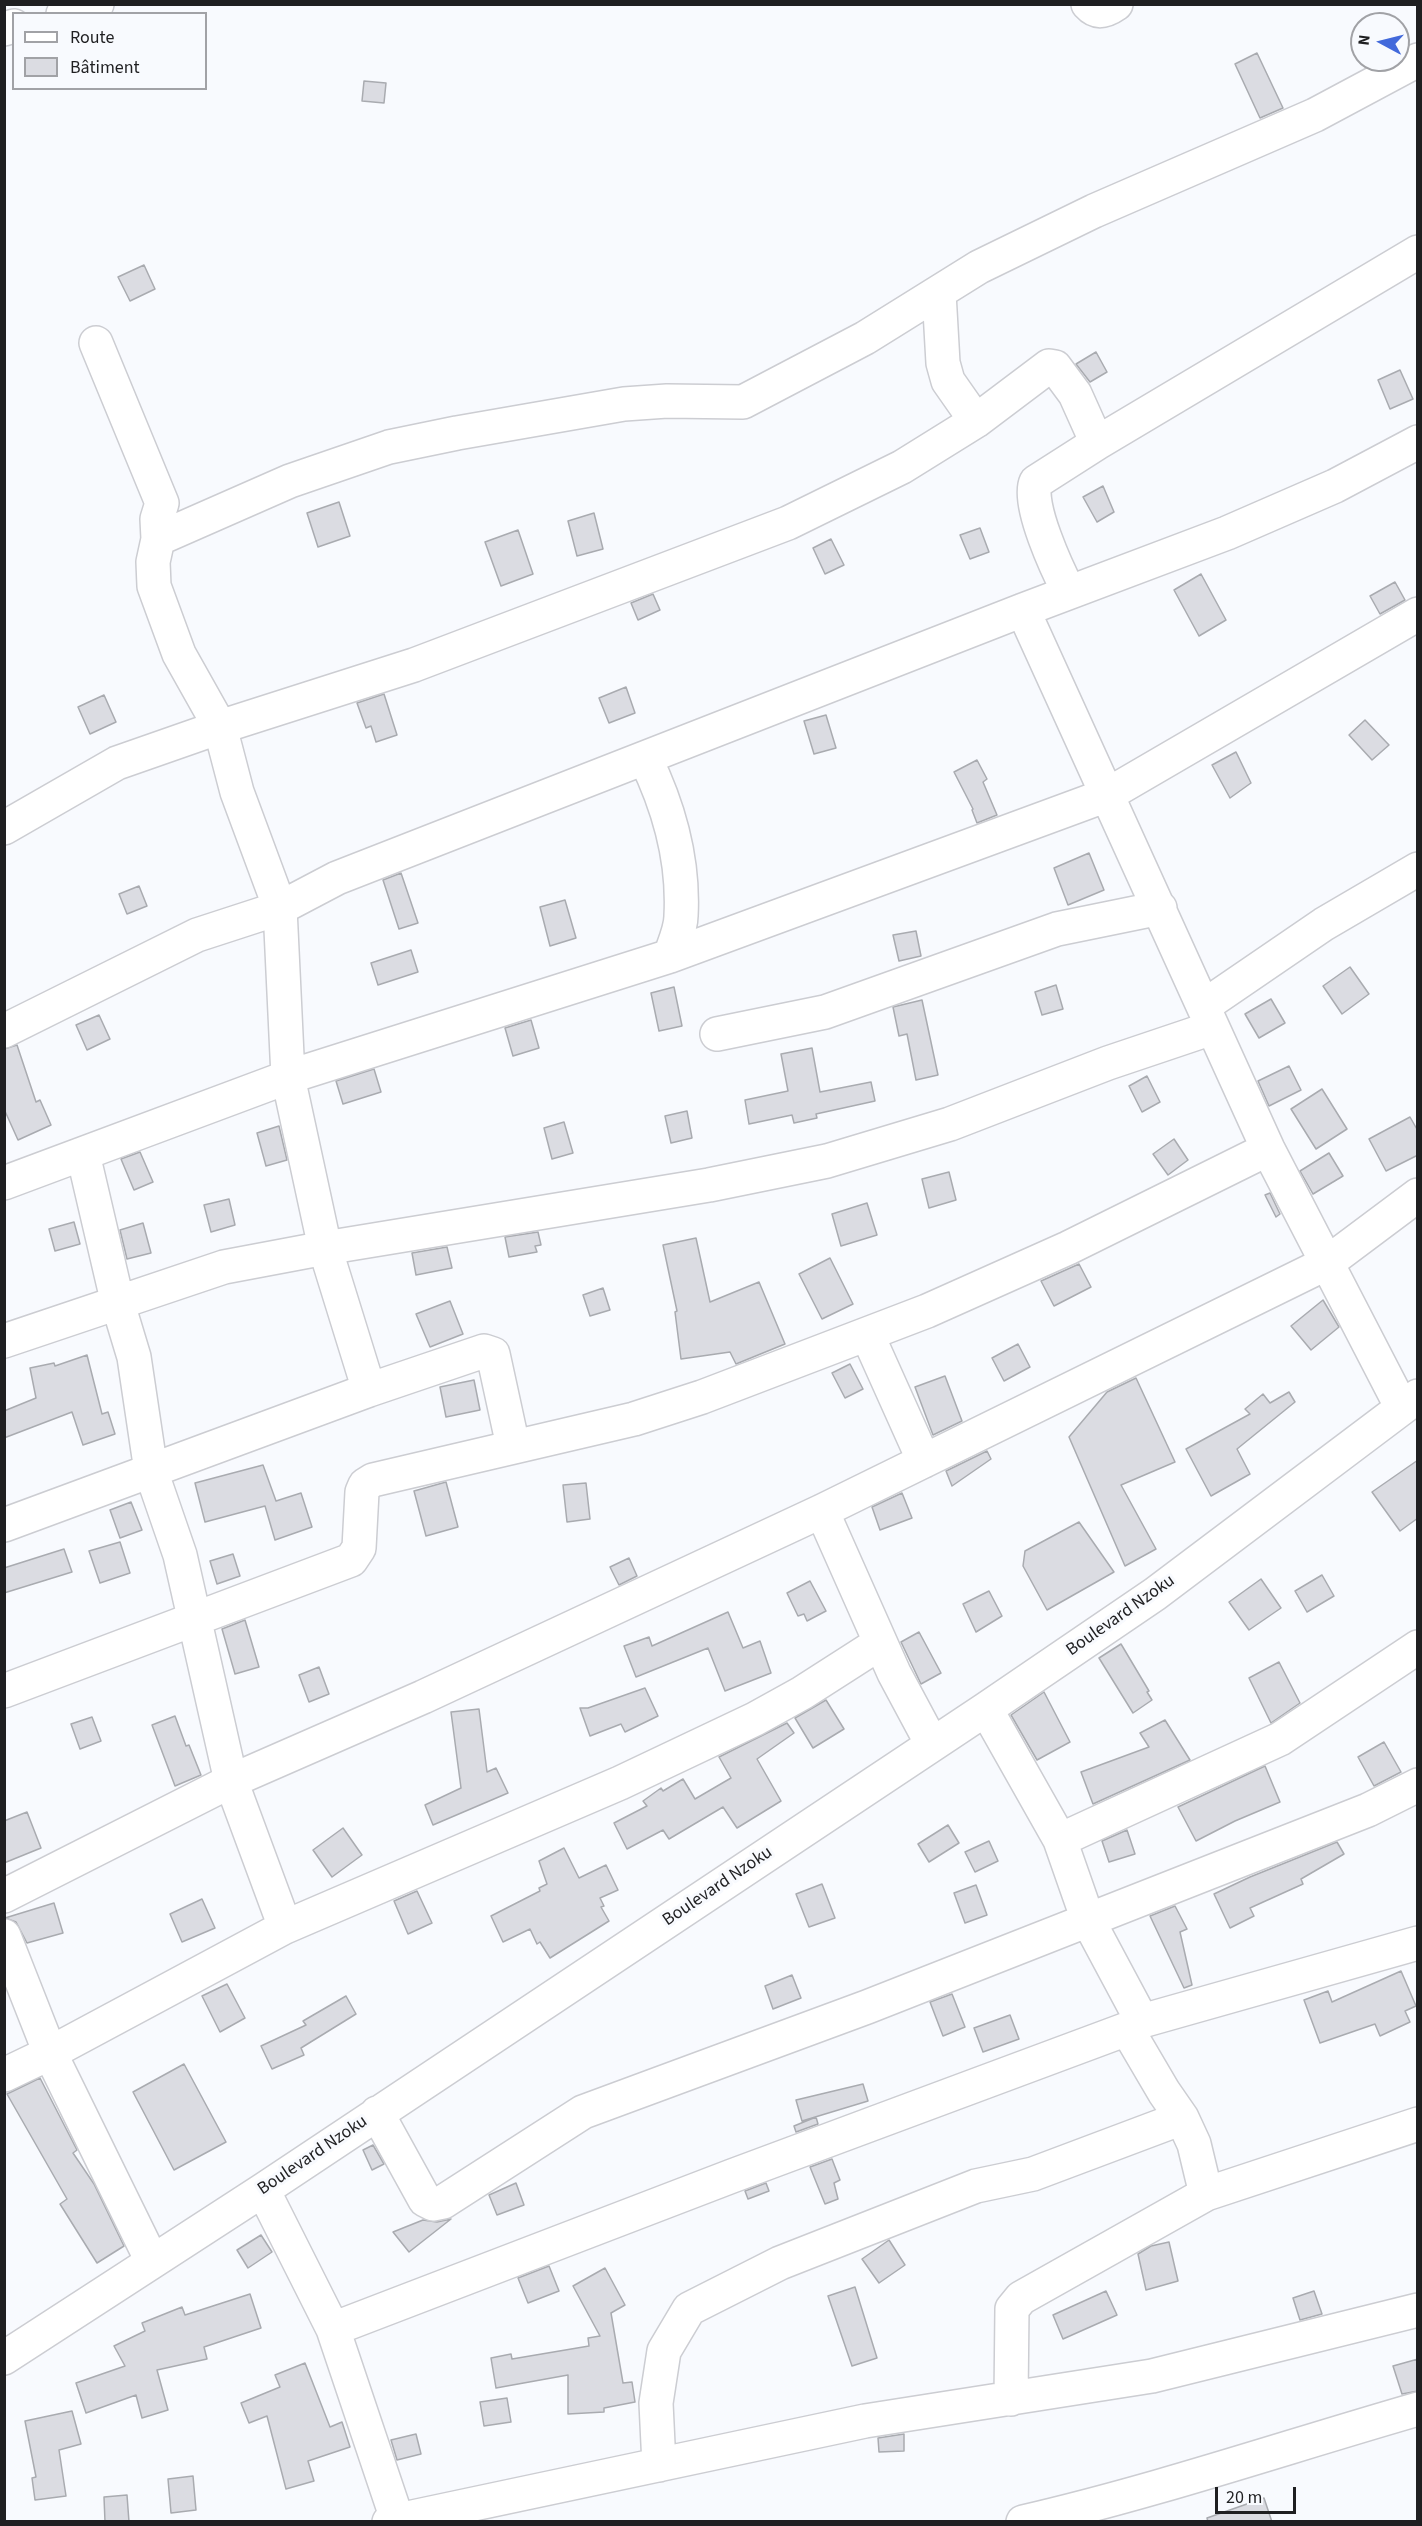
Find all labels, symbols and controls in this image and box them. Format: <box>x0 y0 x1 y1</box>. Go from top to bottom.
legend <box>12 12 207 90</box>
north arrow <box>1350 12 1410 72</box>
text: Route <box>70 25 114 50</box>
text: N <box>1353 33 1376 47</box>
text: Bâtiment <box>70 55 140 80</box>
street label: Boulevard Nzoku <box>1062 1570 1180 1662</box>
street label: Boulevard Nzoku <box>659 1842 777 1932</box>
street label: Boulevard Nzoku <box>254 2111 372 2201</box>
scale bar <box>1218 2475 1299 2513</box>
text: 20 m <box>1226 2485 1262 2510</box>

